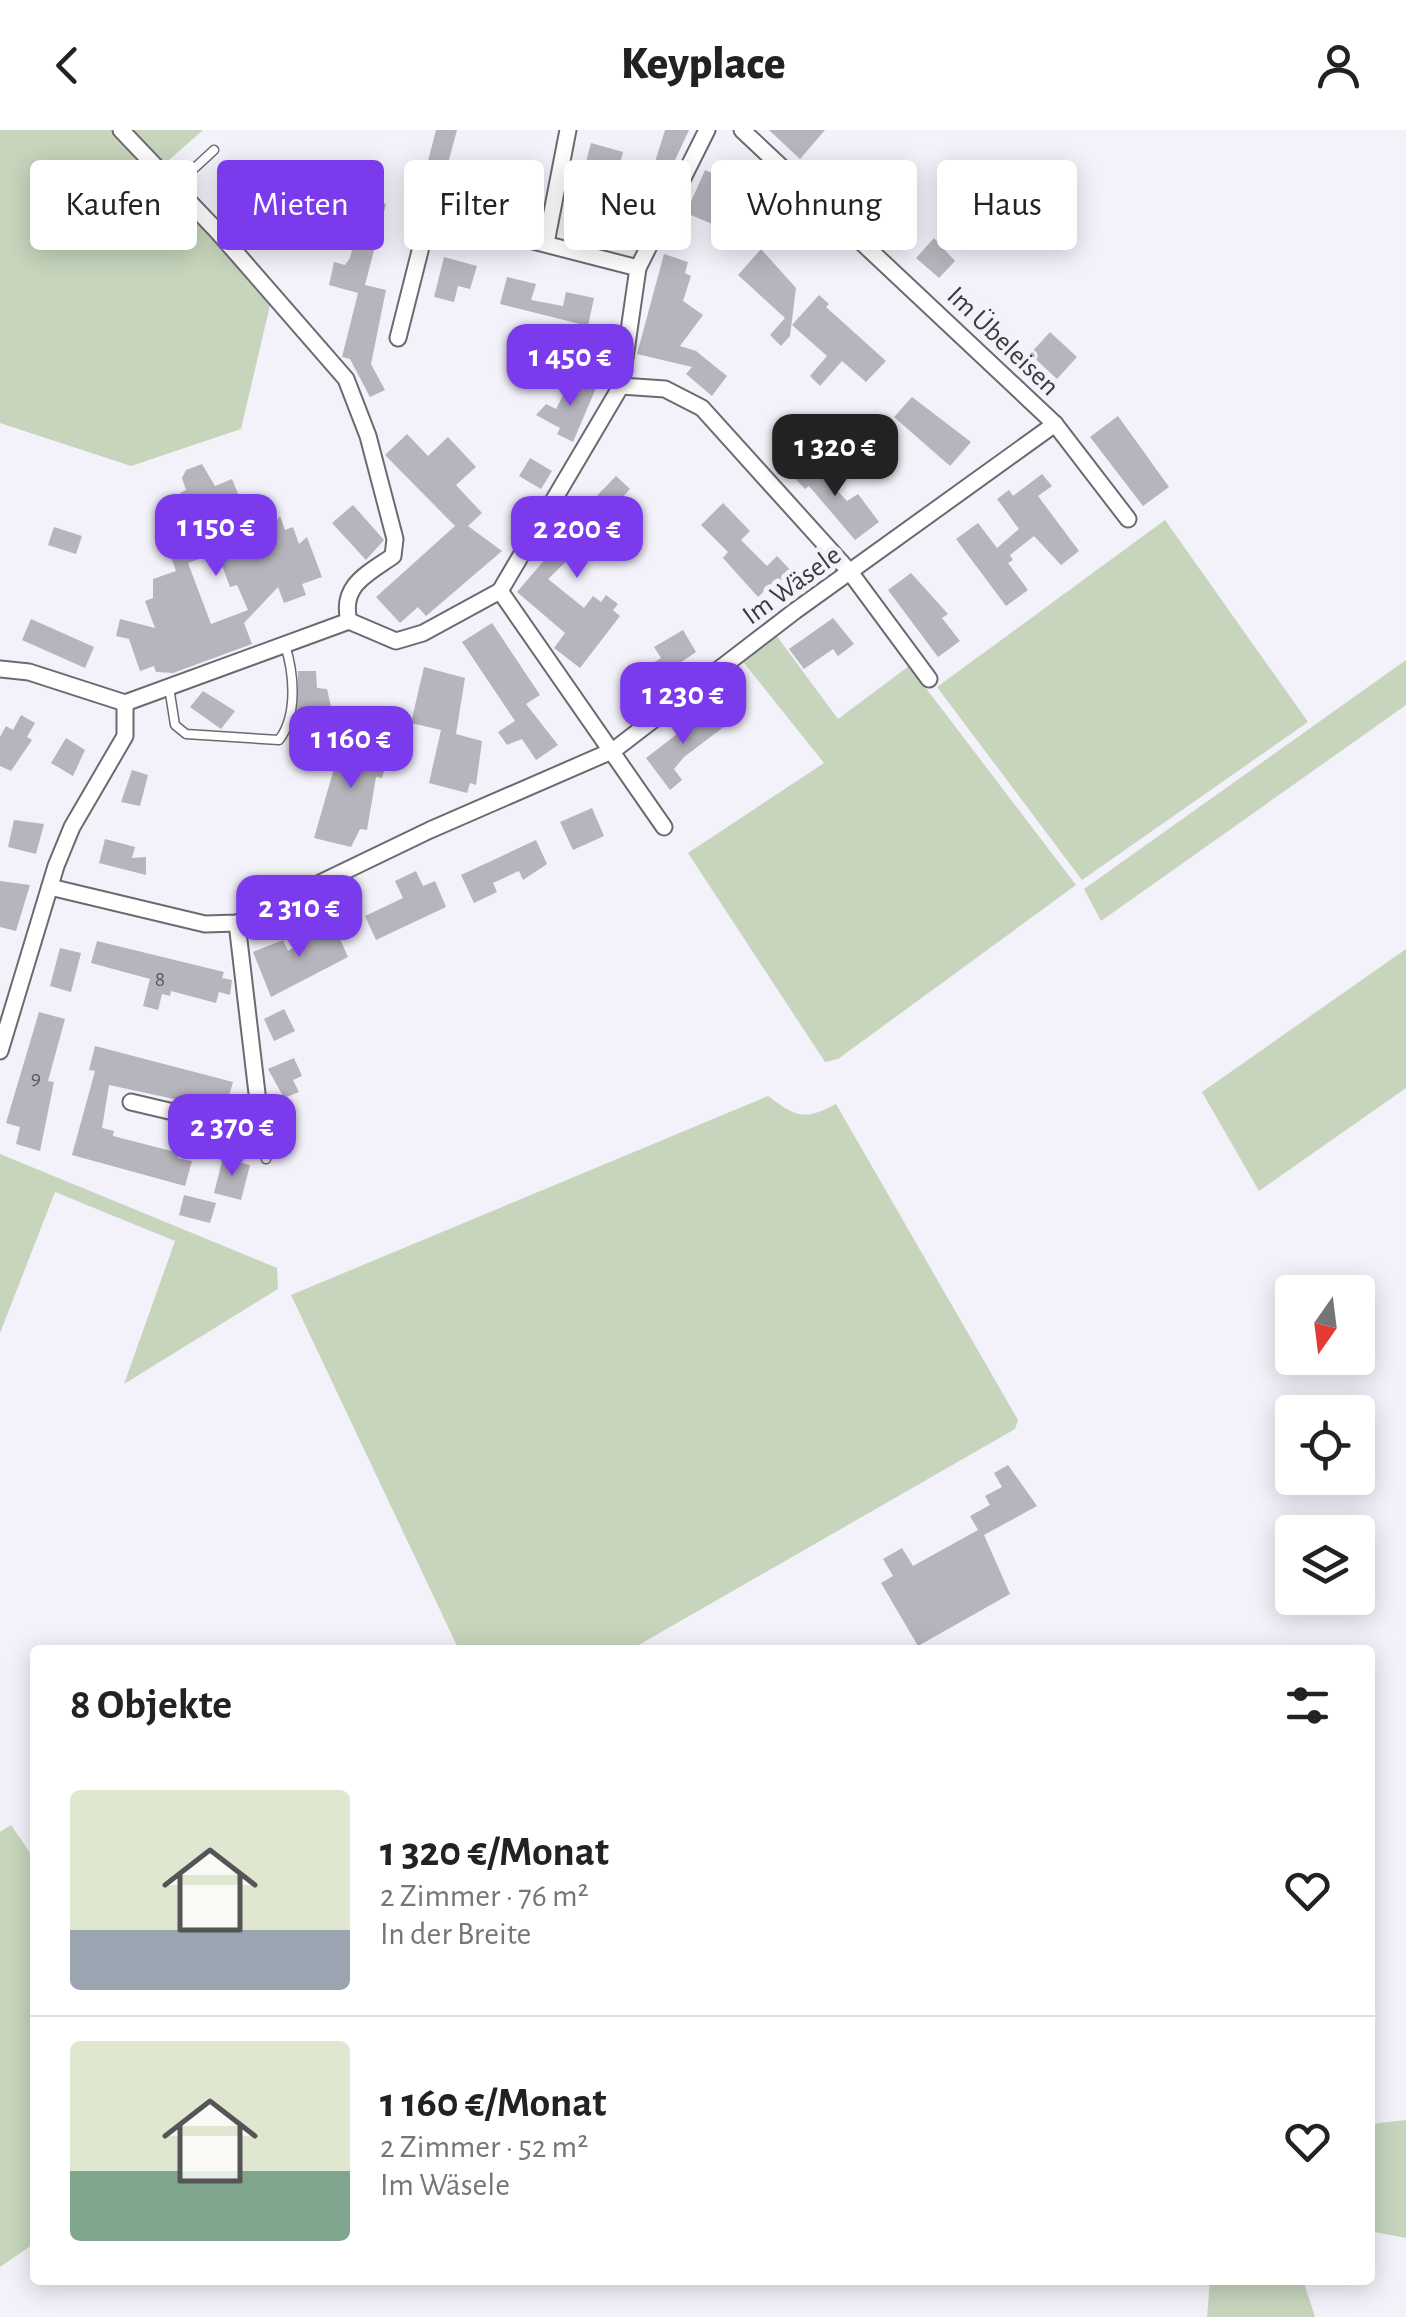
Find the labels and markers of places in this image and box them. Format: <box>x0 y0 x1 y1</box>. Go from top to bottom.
pin: 1 450 € <box>478 324 662 409</box>
pin: 1 320 € <box>743 414 927 499</box>
pin: 1 150 € <box>124 494 308 579</box>
pin: 2 200 € <box>485 496 669 581</box>
pin: 1 230 € <box>591 662 775 747</box>
pin: 1 160 € <box>259 706 443 791</box>
pin: 2 310 € <box>207 875 391 960</box>
pin: 2 370 € <box>140 1094 324 1179</box>

